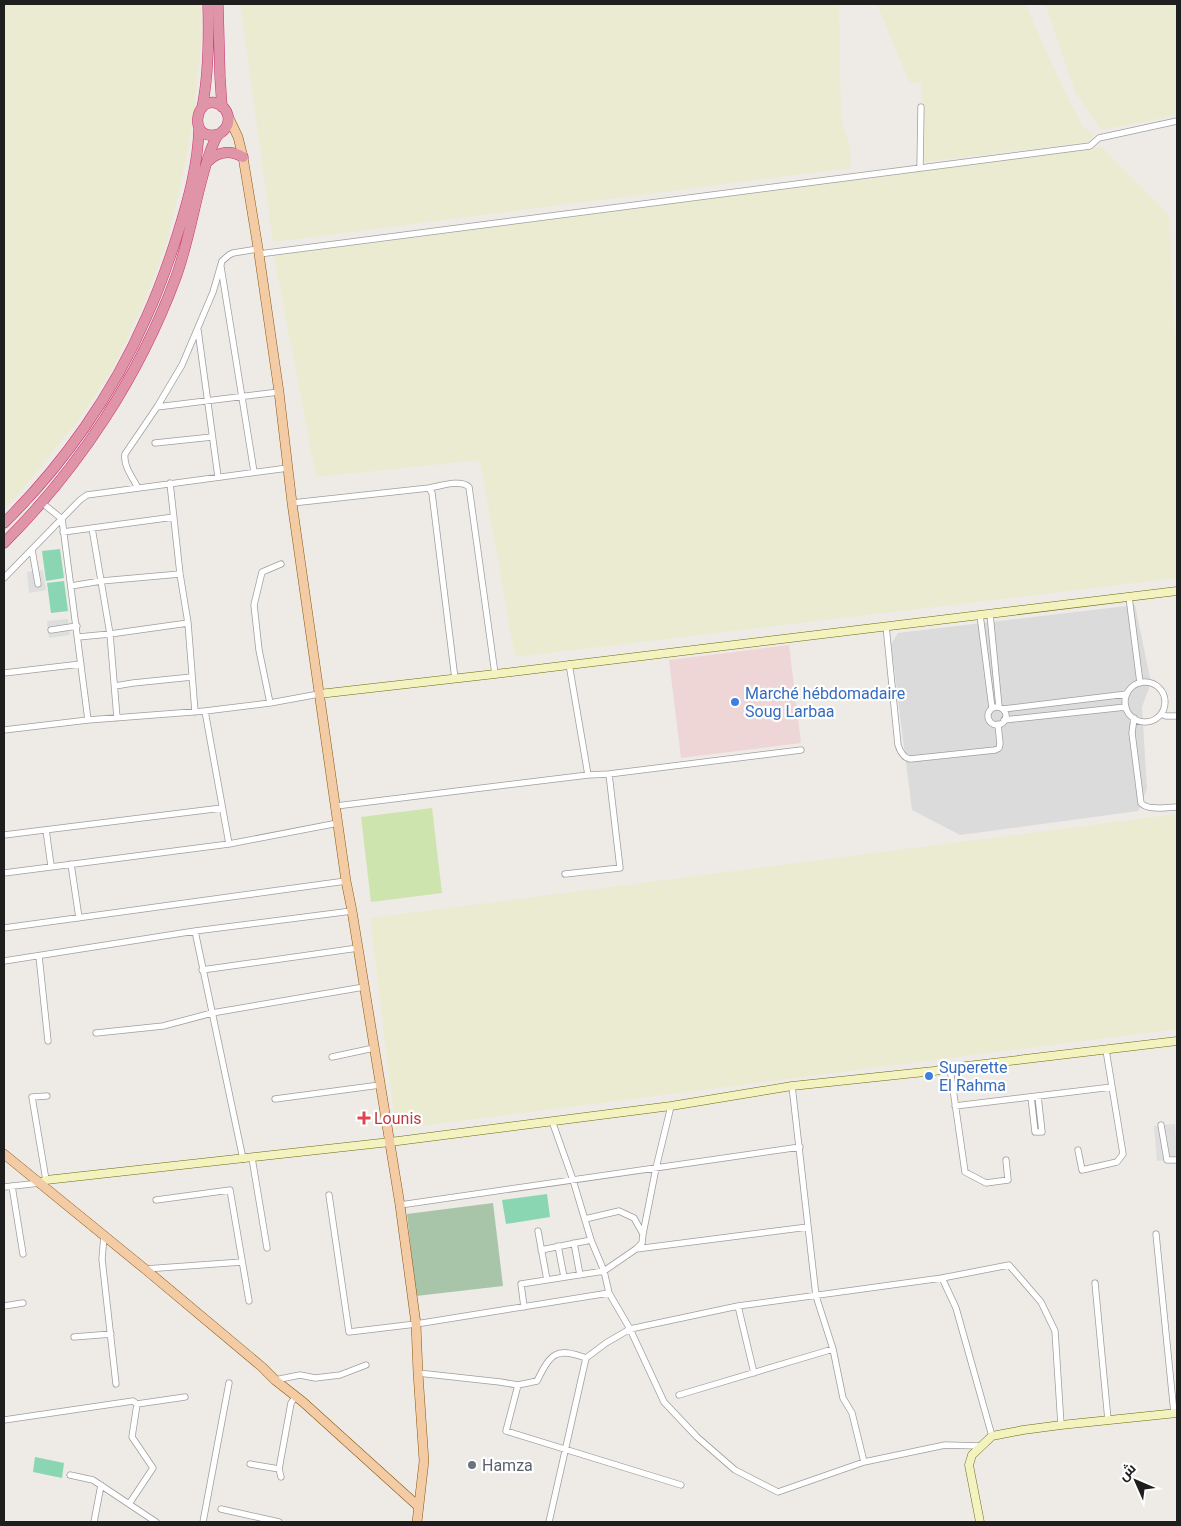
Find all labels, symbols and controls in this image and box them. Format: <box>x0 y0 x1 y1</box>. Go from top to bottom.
place label: Marché hébdomadaire Soug Larbaa <box>745 684 905 721</box>
marker: Marché hébdomadaire Soug Larbaa <box>729 696 741 708</box>
place label: Superette El Rahma <box>939 1058 1008 1095</box>
marker: Superette El Rahma <box>923 1070 935 1082</box>
place label: Lounis <box>374 1109 422 1128</box>
marker: Lounis <box>358 1112 370 1124</box>
place label: Hamza <box>482 1456 533 1475</box>
north arrow <box>1111 1456 1161 1506</box>
marker: Hamza <box>466 1459 478 1471</box>
text: ش <box>1115 1460 1140 1485</box>

